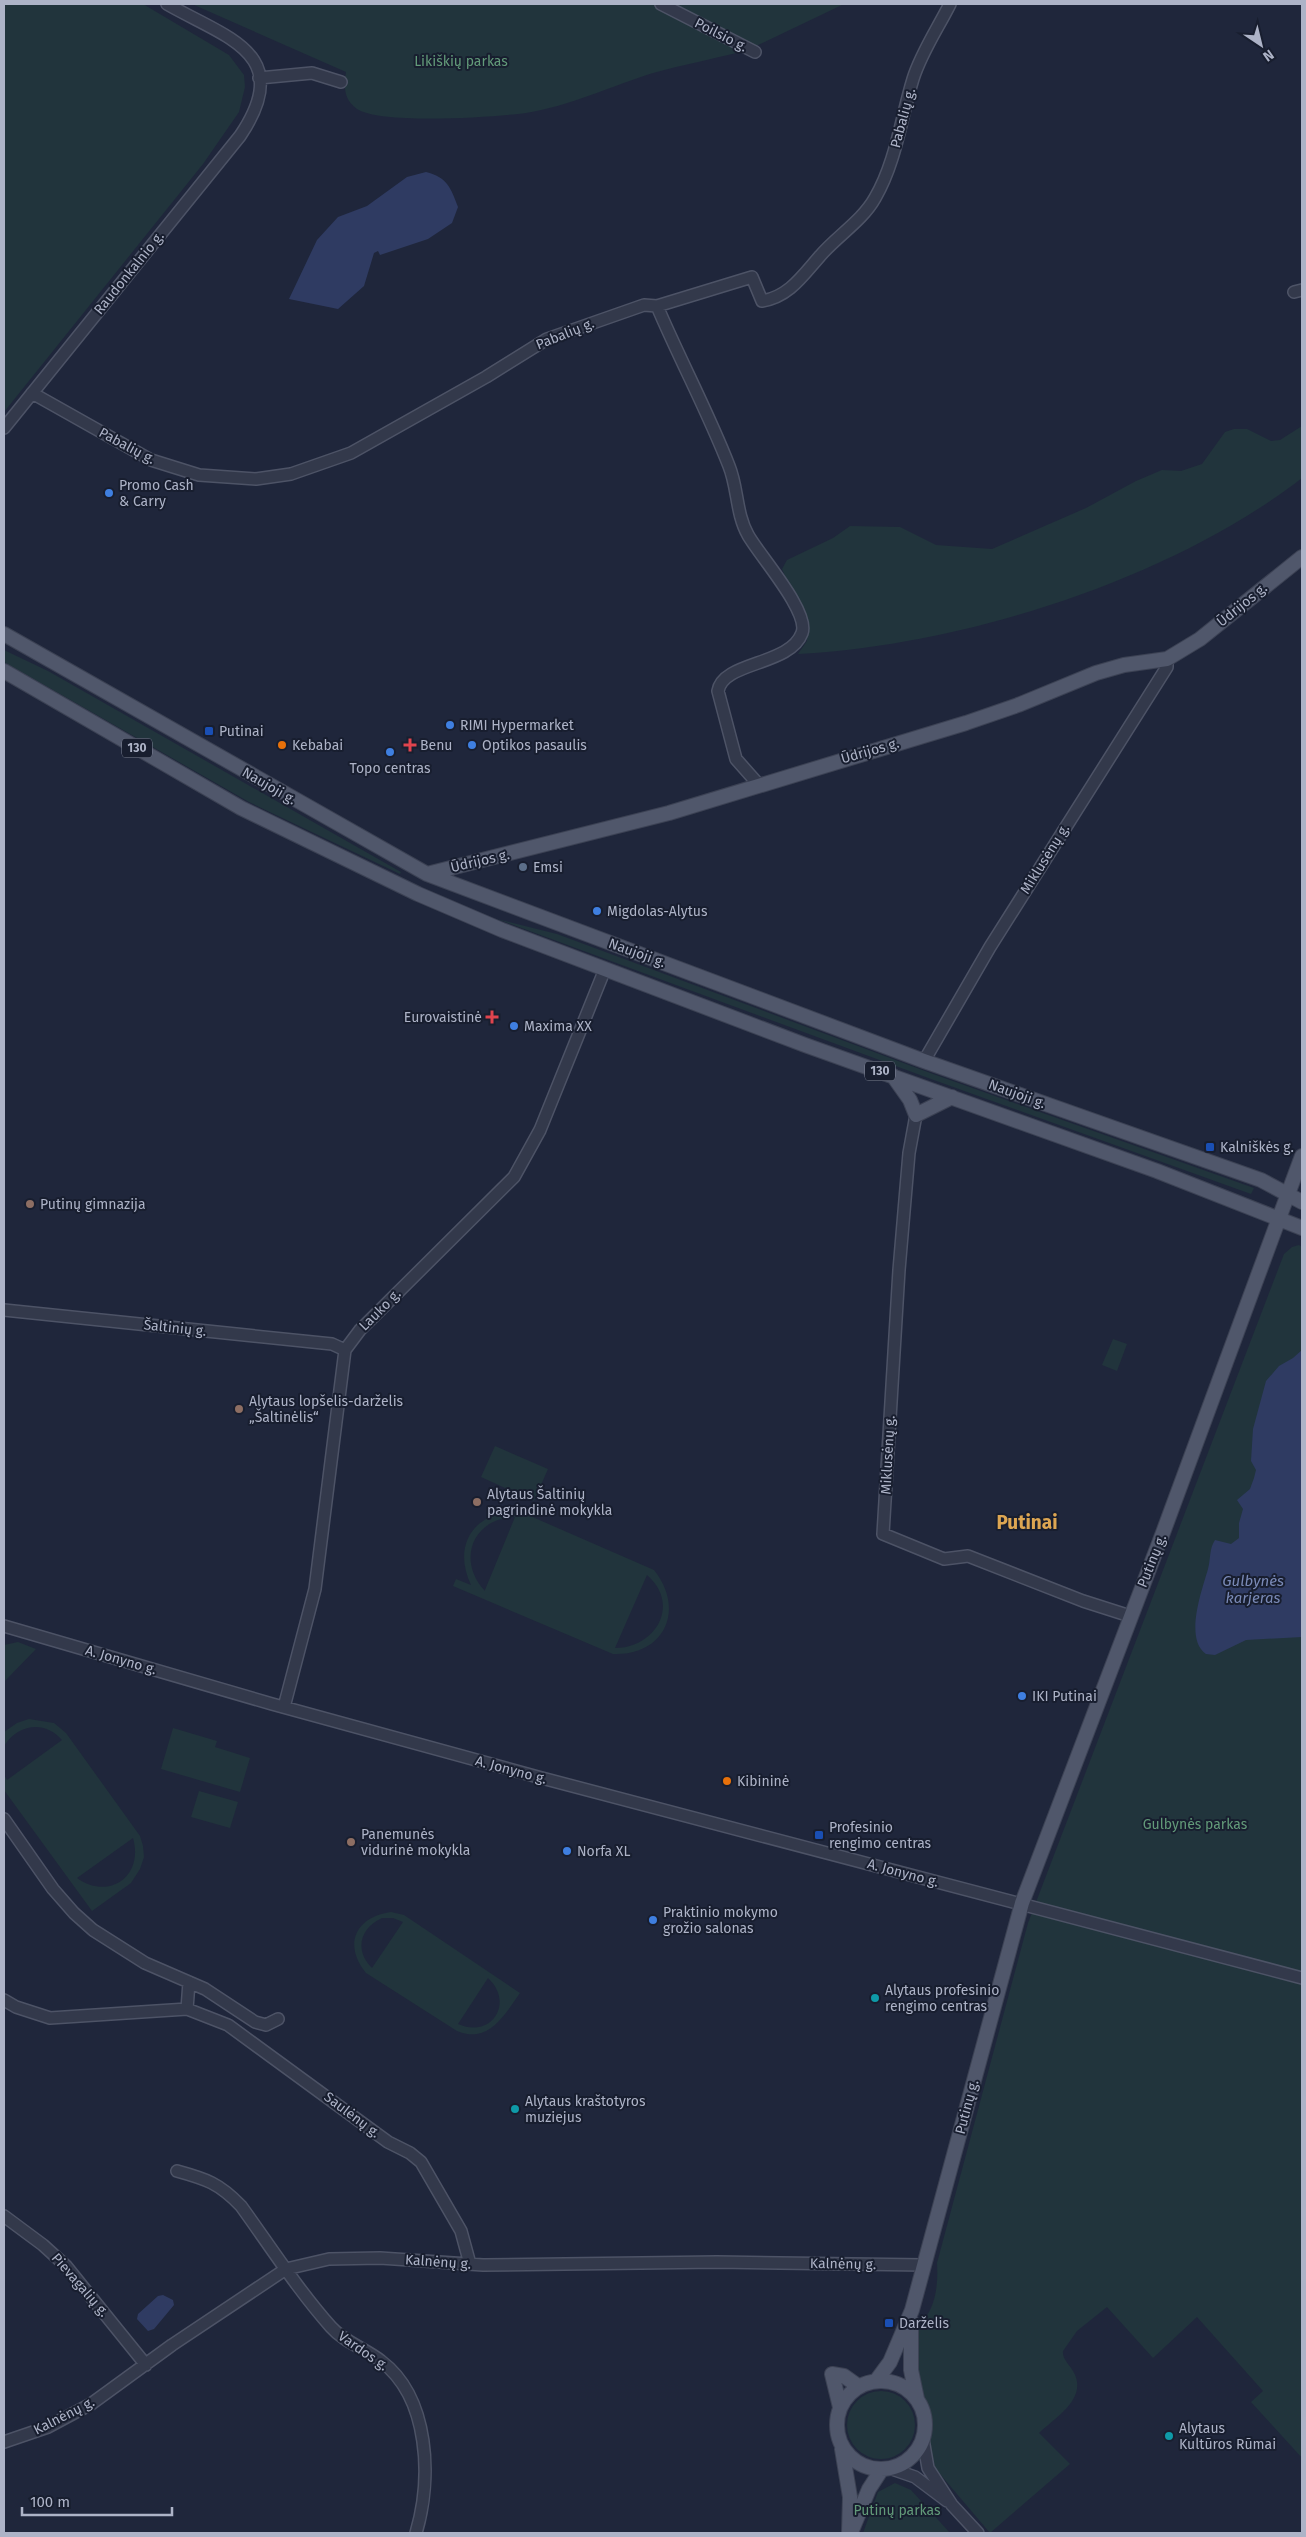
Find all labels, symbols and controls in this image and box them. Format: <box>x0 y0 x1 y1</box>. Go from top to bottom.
street label: Poilsio g. <box>692 14 750 56</box>
north arrow <box>1236 20 1286 70</box>
text: N <box>1259 46 1277 65</box>
park label: Likiškių parkas <box>414 53 508 70</box>
street label: Pabalių g. <box>887 86 919 150</box>
street label: Raudonkalnio g. <box>90 228 168 318</box>
street label: Pabalių g. <box>533 315 597 353</box>
street label: Pabalių g. <box>96 424 158 468</box>
place label: Promo Cash & Carry <box>119 477 194 510</box>
marker: Promo Cash & Carry <box>103 487 115 499</box>
street label: Ūdrijos g. <box>1213 580 1271 630</box>
place label: RIMI Hypermarket <box>460 717 575 734</box>
marker: RIMI Hypermarket <box>444 719 456 731</box>
place label: Putinai <box>219 723 264 740</box>
marker: Putinai <box>203 725 215 737</box>
street label: Ūdrijos g. <box>839 735 901 767</box>
place label: Kebabai <box>292 737 343 754</box>
place label: Benu <box>420 737 453 754</box>
place label: Optikos pasaulis <box>482 737 587 754</box>
road number: 130 <box>122 738 152 758</box>
marker: Kebabai <box>276 739 288 751</box>
marker: Benu <box>404 739 416 751</box>
marker: Optikos pasaulis <box>466 739 478 751</box>
marker: Topo centras <box>384 746 396 758</box>
place label: Topo centras <box>349 760 431 777</box>
street label: Naujoji g. <box>239 764 299 808</box>
street label: Miklusėnų g. <box>1017 821 1073 897</box>
street label: Ūdrijos g. <box>449 846 511 876</box>
place label: Emsi <box>533 859 563 876</box>
marker: Emsi <box>517 861 529 873</box>
place label: Migdolas-Alytus <box>607 903 708 920</box>
marker: Migdolas-Alytus <box>591 905 603 917</box>
street label: Naujoji g. <box>606 935 668 971</box>
place label: Eurovaistinė <box>404 1009 482 1026</box>
marker: Eurovaistinė <box>486 1011 498 1023</box>
place label: Maxima XX <box>524 1018 592 1035</box>
marker: Maxima XX <box>508 1020 520 1032</box>
road number: 130 <box>865 1062 895 1080</box>
street label: Naujoji g. <box>986 1076 1048 1112</box>
place label: Kalniškės g. <box>1220 1139 1294 1156</box>
marker: Kalniškės g. <box>1204 1141 1216 1153</box>
place label: Putinų gimnazija <box>40 1196 146 1213</box>
marker: Putinų gimnazija <box>24 1198 36 1210</box>
street label: Lauko g. <box>356 1286 404 1334</box>
street label: Šaltinių g. <box>143 1315 207 1340</box>
place label: Alytaus lopšelis-darželis „Šaltinėlis“ <box>249 1393 404 1426</box>
marker: Alytaus lopšelis-darželis „Šaltinėlis“ <box>233 1403 245 1415</box>
street label: Miklusėnų g. <box>877 1415 899 1495</box>
place label: Alytaus Šaltinių pagrindinė mokykla <box>487 1485 612 1519</box>
marker: Alytaus Šaltinių pagrindinė mokykla <box>471 1496 483 1508</box>
district label: Putinai <box>996 1511 1058 1534</box>
street label: Putinų g. <box>1134 1532 1170 1590</box>
water label: Gulbynės karjeras <box>1222 1572 1284 1607</box>
street label: A. Jonyno g. <box>83 1642 159 1678</box>
place label: IKI Putinai <box>1032 1688 1097 1705</box>
marker: IKI Putinai <box>1016 1690 1028 1702</box>
street label: A. Jonyno g. <box>473 1752 549 1788</box>
place label: Kibininė <box>737 1773 789 1790</box>
marker: Kibininė <box>721 1775 733 1787</box>
park label: Gulbynės parkas <box>1143 1816 1248 1833</box>
place label: Profesinio rengimo centras <box>829 1819 932 1852</box>
place label: Panemunės vidurinė mokykla <box>361 1826 470 1859</box>
marker: Profesinio rengimo centras <box>813 1829 825 1841</box>
marker: Panemunės vidurinė mokykla <box>345 1836 357 1848</box>
place label: Norfa XL <box>577 1843 630 1860</box>
marker: Norfa XL <box>561 1845 573 1857</box>
street label: A. Jonyno g. <box>865 1855 941 1891</box>
place label: Praktinio mokymo grožio salonas <box>663 1904 778 1937</box>
marker: Praktinio mokymo grožio salonas <box>647 1914 659 1926</box>
place label: Alytaus profesinio rengimo centras <box>885 1982 999 2015</box>
marker: Alytaus profesinio rengimo centras <box>869 1992 881 2004</box>
street label: Putinų g. <box>952 2078 982 2136</box>
street label: Saulėnų g. <box>321 2088 383 2142</box>
place label: Alytaus kraštotyros muziejus <box>525 2093 646 2126</box>
marker: Alytaus kraštotyros muziejus <box>509 2103 521 2115</box>
street label: Pievagalių g. <box>48 2250 112 2320</box>
street label: Kalnėnų g. <box>404 2251 472 2273</box>
street label: Kalnėnų g. <box>810 2255 876 2273</box>
place label: Darželis <box>899 2315 949 2332</box>
marker: Darželis <box>883 2317 895 2329</box>
street label: Vardos g. <box>335 2328 391 2374</box>
street label: Kalnėnų g. <box>31 2393 97 2439</box>
place label: Alytaus Kultūros Rūmai <box>1179 2420 1276 2453</box>
marker: Alytaus Kultūros Rūmai <box>1163 2430 1175 2442</box>
scale bar <box>22 2484 172 2516</box>
text: 100 m <box>30 2493 70 2511</box>
park label: Putinų parkas <box>853 2502 941 2519</box>

